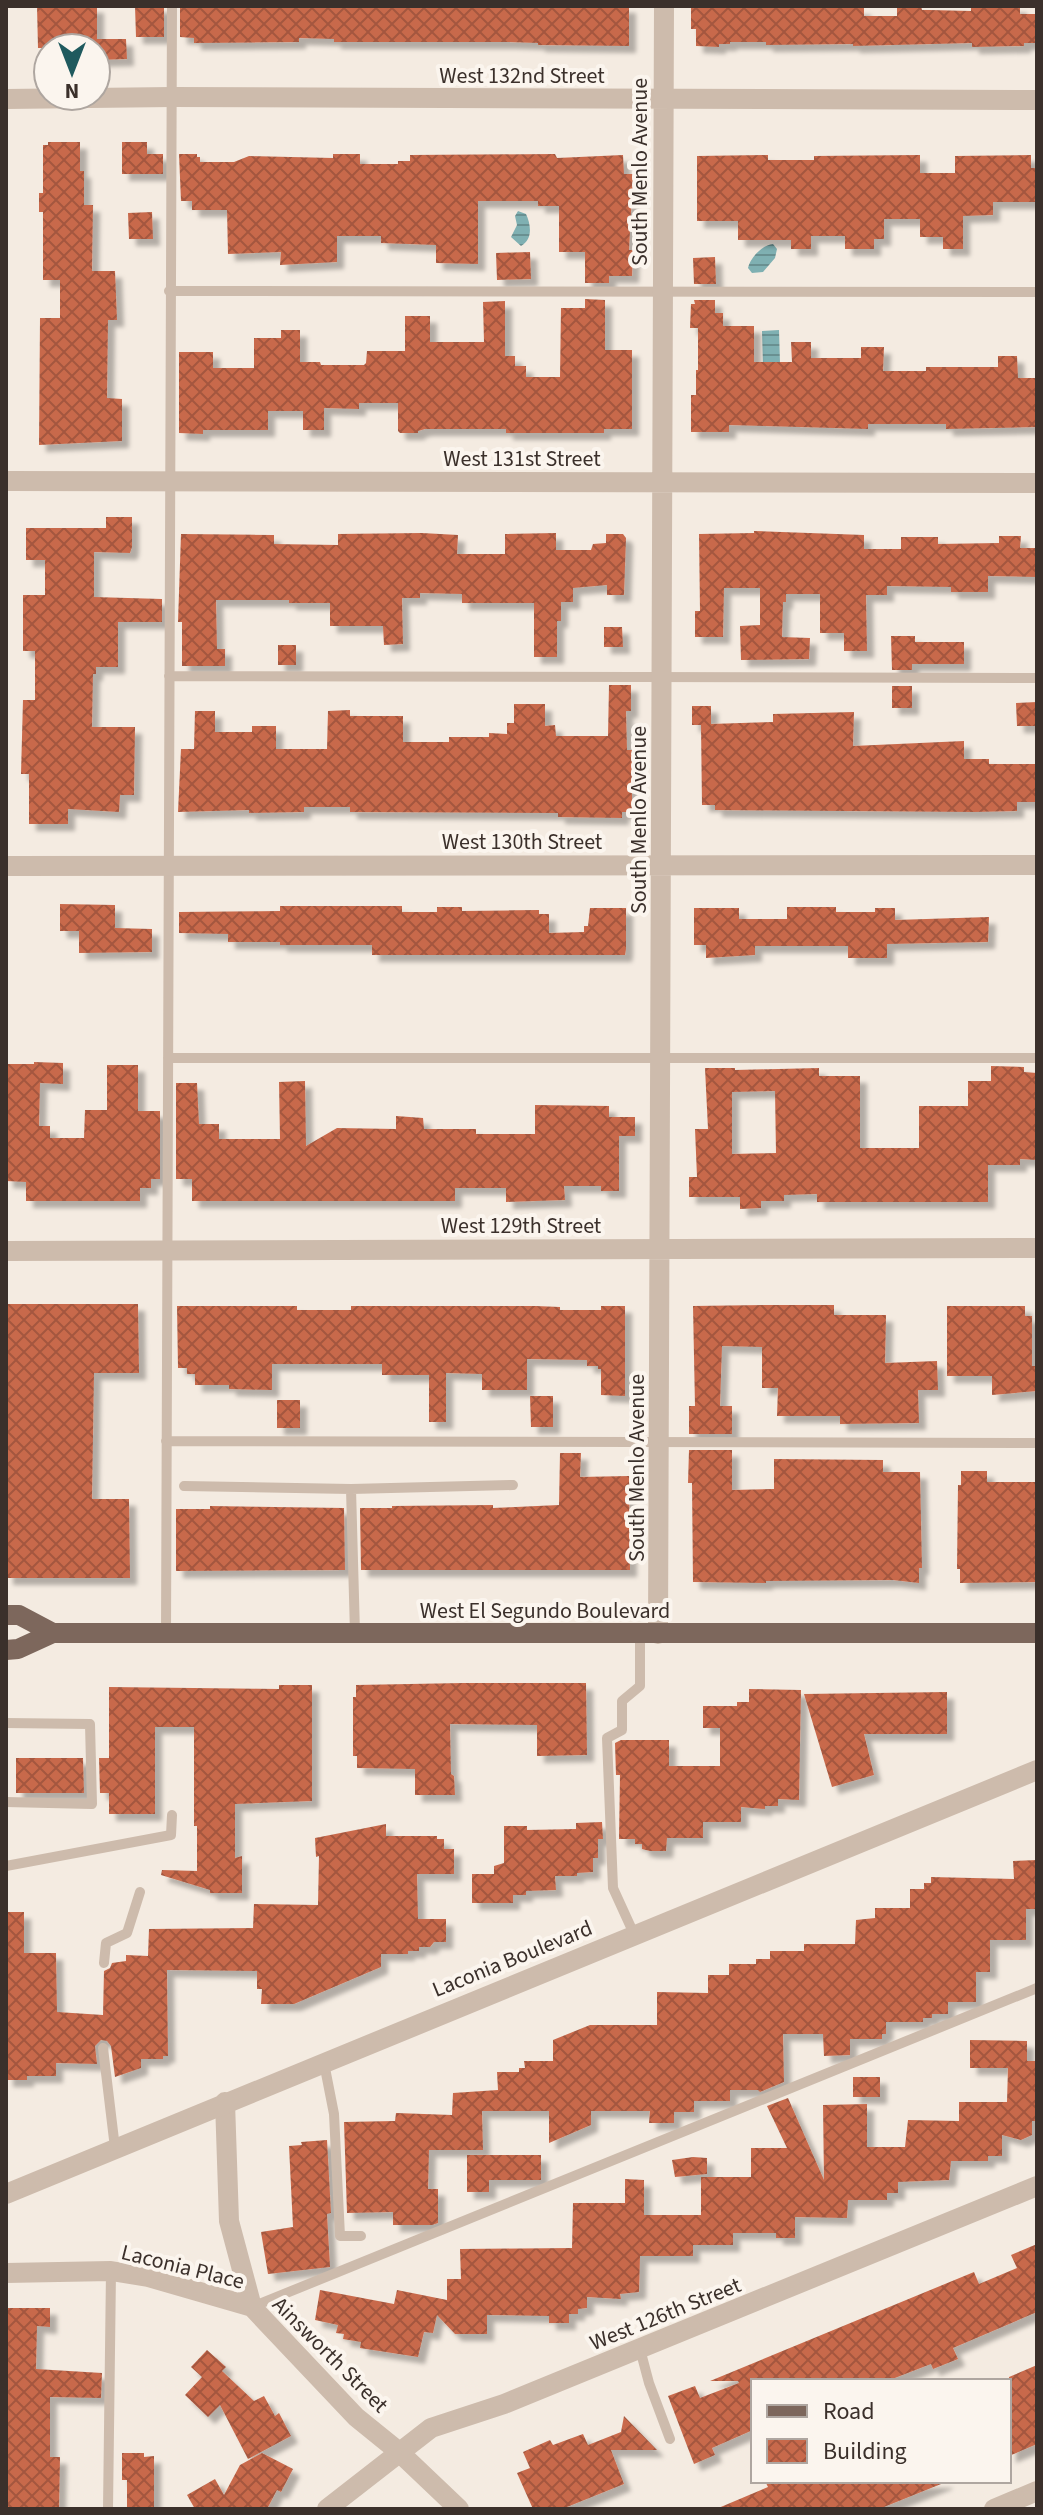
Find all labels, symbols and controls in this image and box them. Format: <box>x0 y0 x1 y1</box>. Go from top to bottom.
north arrow <box>32 32 112 112</box>
street label: West 132nd Street <box>439 60 605 92</box>
text: N <box>65 75 79 107</box>
street label: South Menlo Avenue <box>624 78 656 266</box>
street label: West 131st Street <box>443 443 601 475</box>
street label: South Menlo Avenue <box>623 726 655 914</box>
street label: West 130th Street <box>442 826 603 858</box>
street label: West 129th Street <box>441 1210 602 1242</box>
street label: South Menlo Avenue <box>621 1374 653 1562</box>
street label: West El Segundo Boulevard <box>420 1595 670 1627</box>
street label: Laconia Boulevard <box>427 1912 597 2006</box>
street label: Laconia Place <box>118 2236 248 2298</box>
street label: West 126th Street <box>585 2269 746 2359</box>
street label: Ainsworth Street <box>265 2289 396 2420</box>
legend <box>751 2379 1011 2483</box>
text: Road <box>823 2394 875 2429</box>
text: Building <box>823 2434 907 2469</box>

